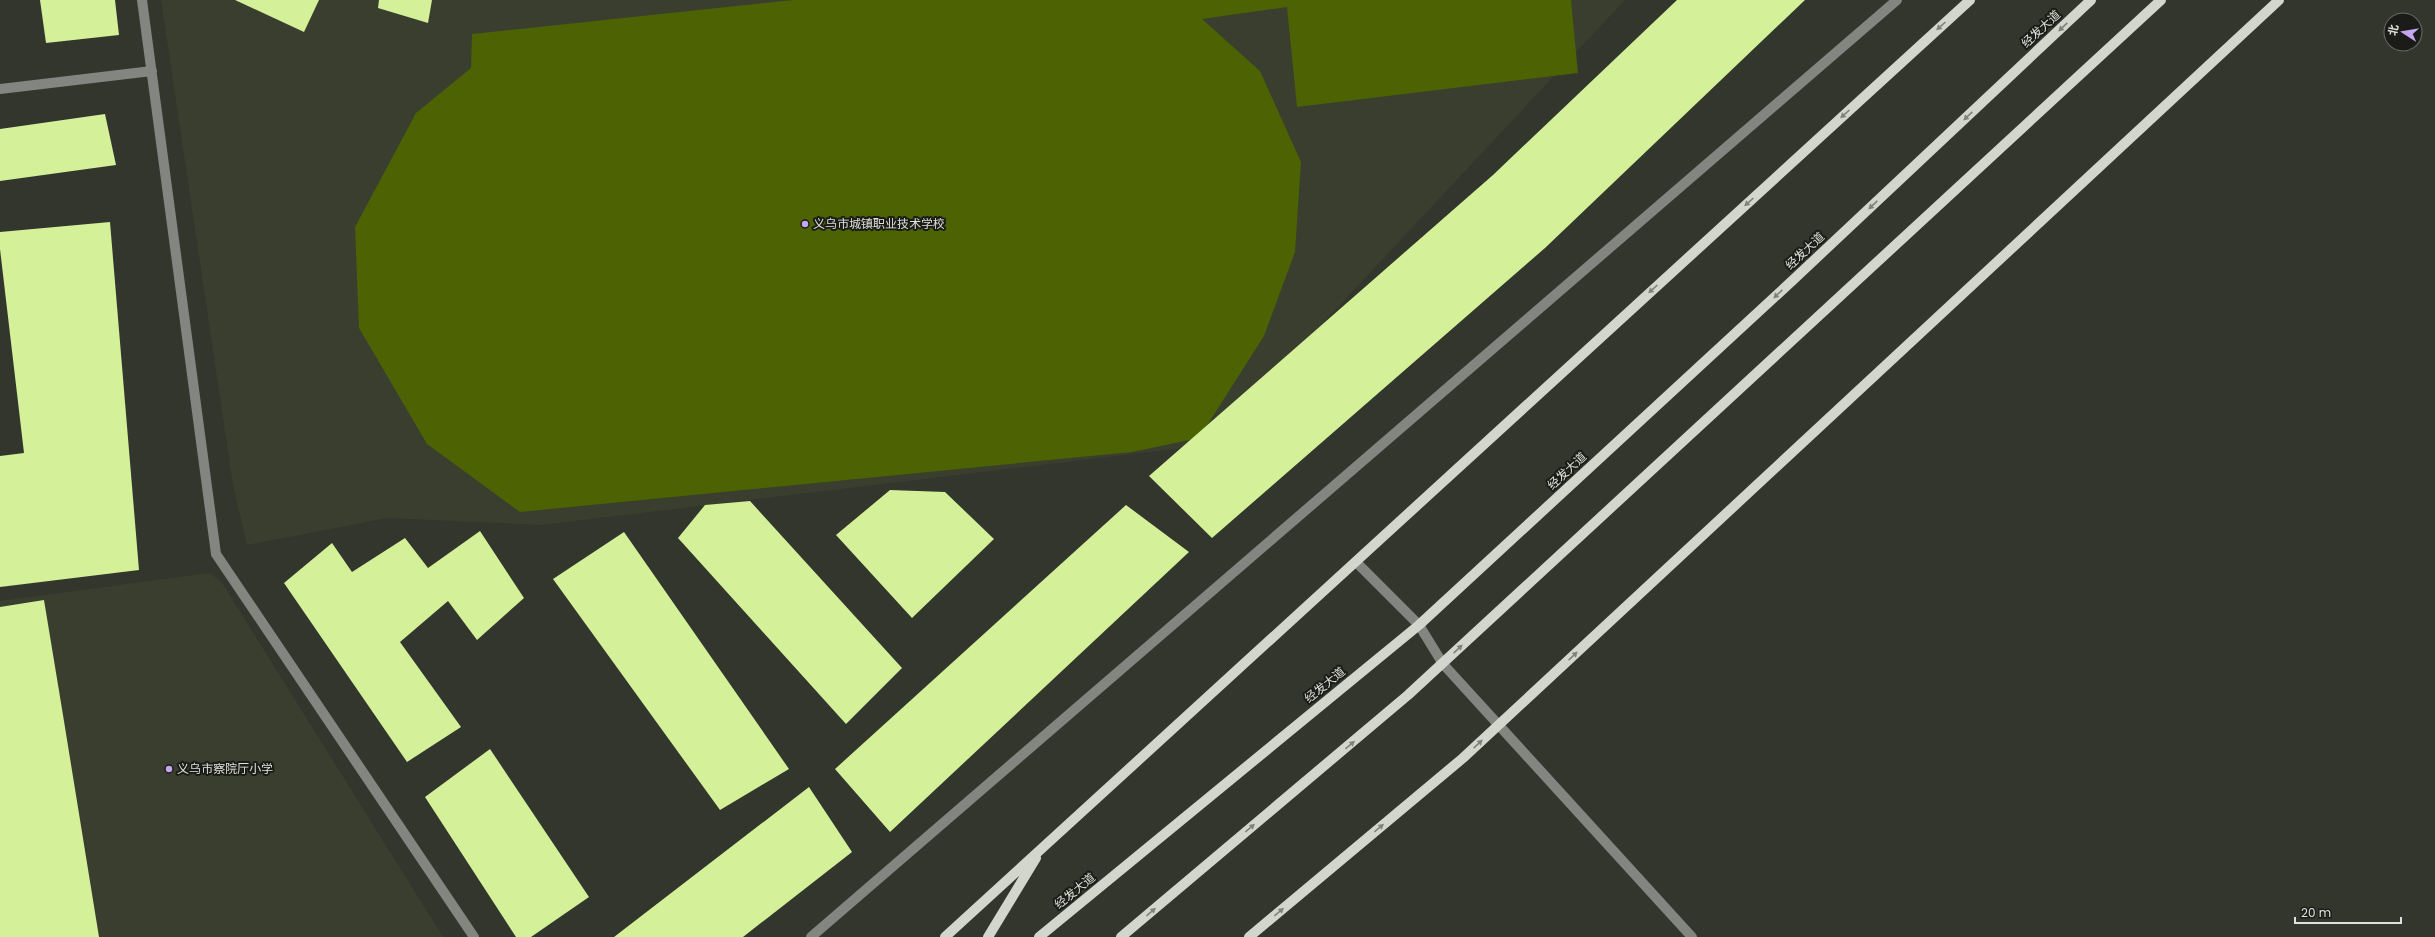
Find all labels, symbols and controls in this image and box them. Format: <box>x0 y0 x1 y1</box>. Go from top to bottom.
street label: 经发大道 <box>2017 6 2064 51</box>
north arrow <box>2383 12 2423 52</box>
one-way arrow <box>1936 22 1946 31</box>
one-way arrow <box>2057 22 2068 31</box>
text: 北 <box>2384 23 2402 37</box>
one-way arrow <box>1840 109 1850 119</box>
one-way arrow <box>1963 111 1973 120</box>
one-way arrow <box>1744 197 1754 206</box>
one-way arrow <box>1868 200 1878 210</box>
place label: 义乌市城镇职业技术学校 <box>813 215 945 232</box>
marker: 义乌市城镇职业技术学校 <box>800 219 810 229</box>
street label: 经发大道 <box>1781 228 1828 273</box>
one-way arrow <box>1648 285 1659 294</box>
one-way arrow <box>1773 289 1783 298</box>
street label: 经发大道 <box>1543 448 1590 493</box>
one-way arrow <box>1453 645 1463 654</box>
one-way arrow <box>1568 651 1578 660</box>
street label: 经发大道 <box>1301 663 1349 706</box>
one-way arrow <box>1473 739 1483 749</box>
one-way arrow <box>1345 740 1355 749</box>
place label: 义乌市察院厅小学 <box>177 760 273 777</box>
marker: 义乌市察院厅小学 <box>164 764 174 774</box>
one-way arrow <box>1245 824 1256 833</box>
one-way arrow <box>1373 824 1384 833</box>
street label: 经发大道 <box>1051 869 1099 912</box>
scale bar <box>2295 899 2401 925</box>
text: 20 m <box>2301 904 2331 921</box>
one-way arrow <box>1146 907 1156 916</box>
one-way arrow <box>1274 907 1285 916</box>

